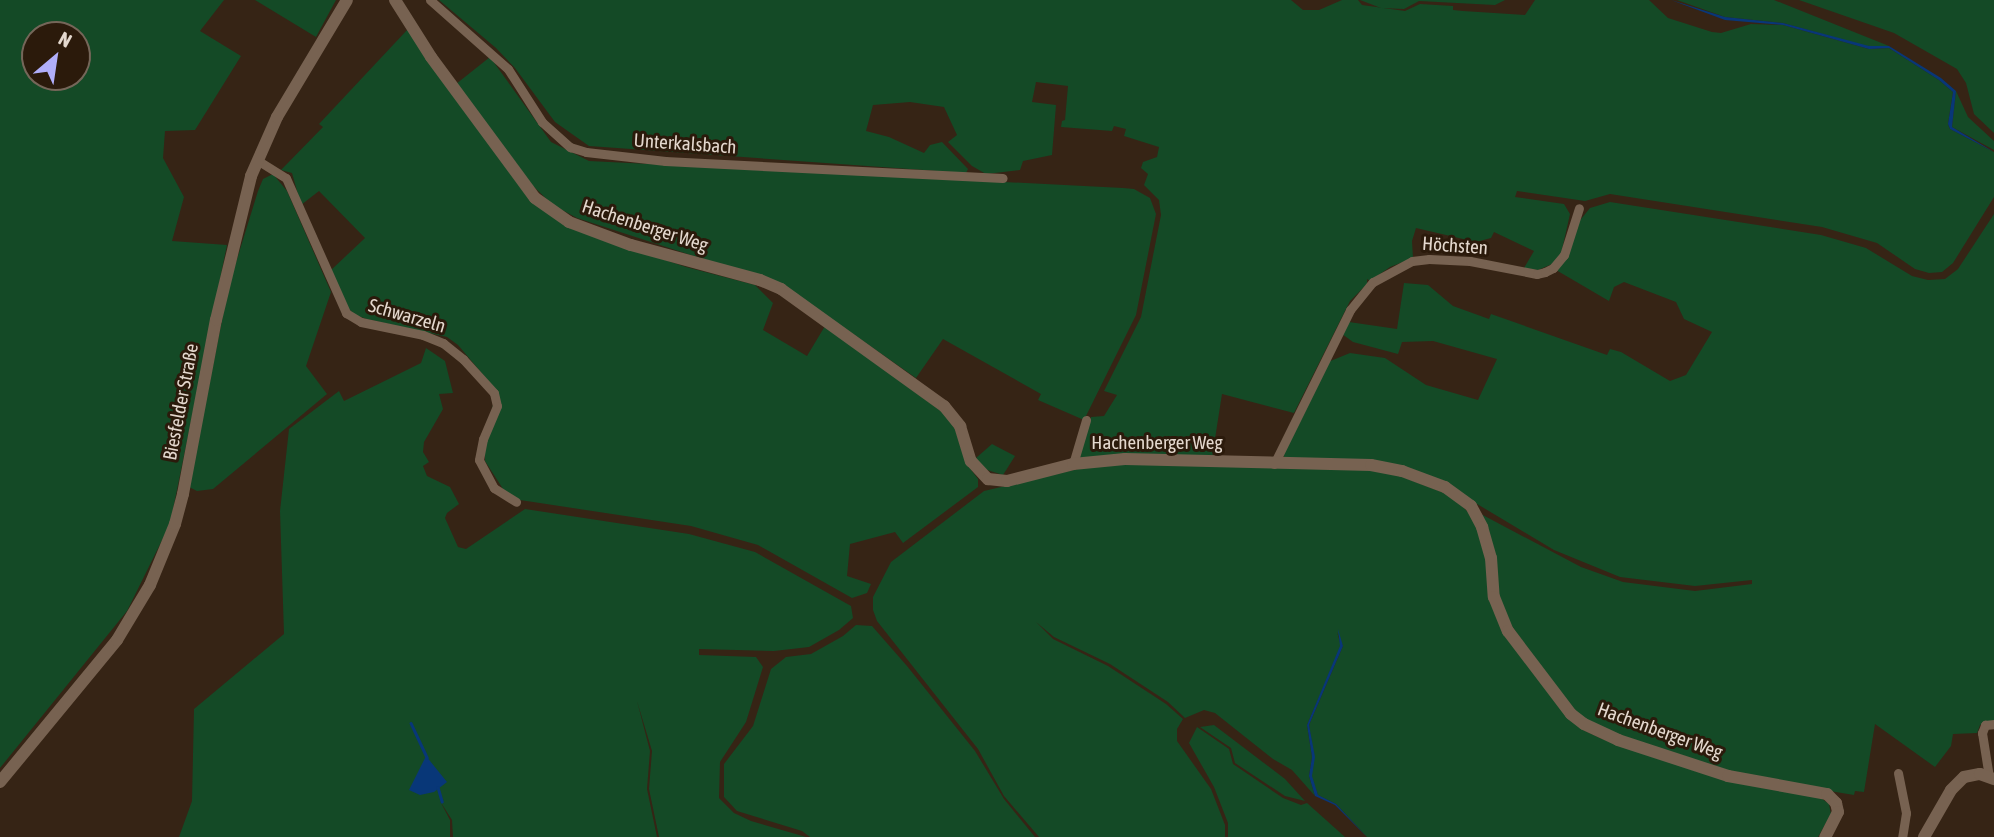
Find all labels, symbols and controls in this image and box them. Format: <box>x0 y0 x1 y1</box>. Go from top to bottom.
north arrow <box>21 21 91 91</box>
text: N <box>55 27 75 52</box>
street label: Unterkalsbach <box>633 129 737 159</box>
street label: Hachenberger Weg <box>579 195 711 257</box>
street label: Höchsten <box>1421 232 1489 260</box>
street label: Schwarzeln <box>366 294 448 338</box>
street label: Biesfelder Straße <box>159 342 203 462</box>
street label: Hachenberger Weg <box>1091 432 1223 454</box>
street label: Hachenberger Weg <box>1594 698 1726 764</box>

